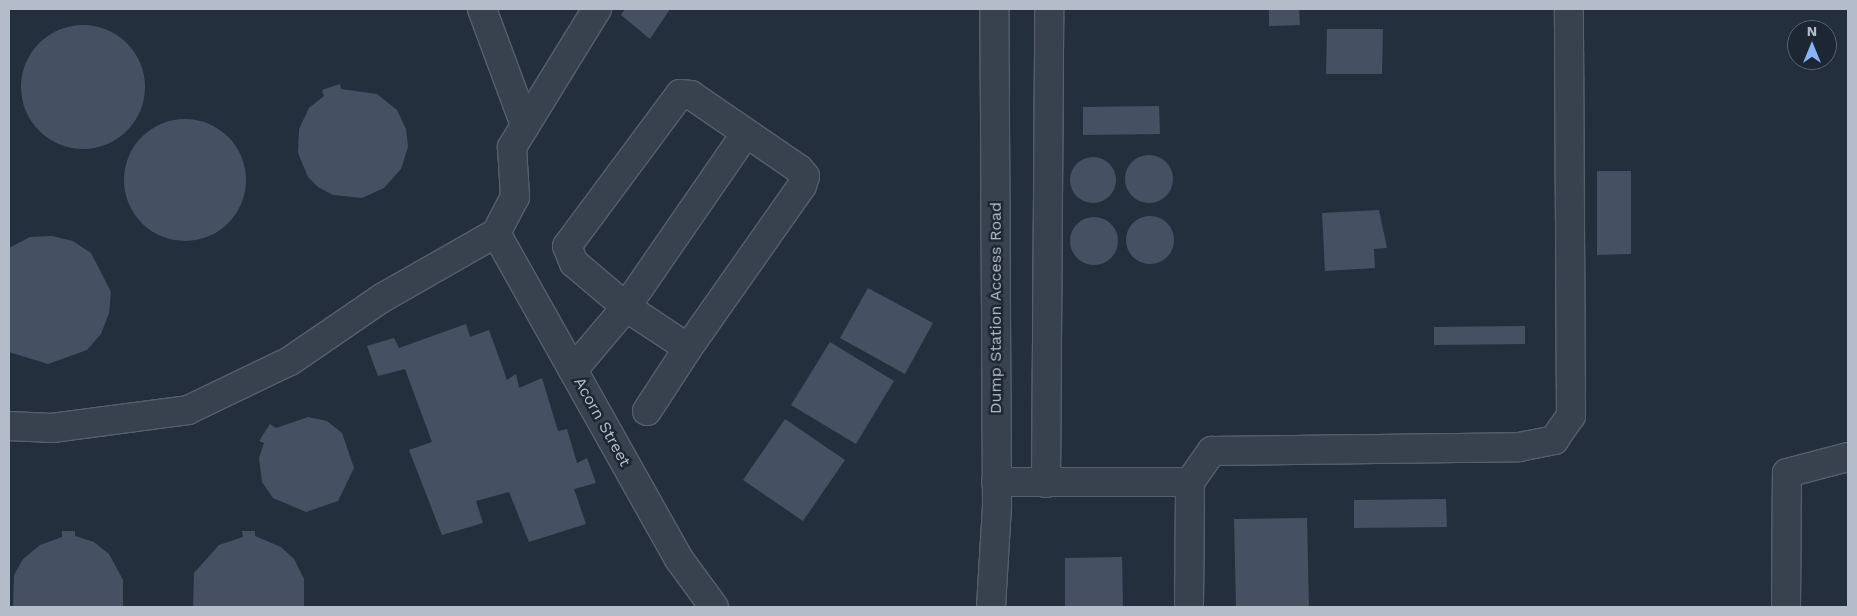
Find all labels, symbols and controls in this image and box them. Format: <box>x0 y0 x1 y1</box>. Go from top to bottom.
north arrow <box>1787 20 1837 70</box>
text: N <box>1807 23 1817 39</box>
street label: Dump Station Access Road <box>986 202 1006 414</box>
street label: Acorn Street <box>570 374 634 470</box>

